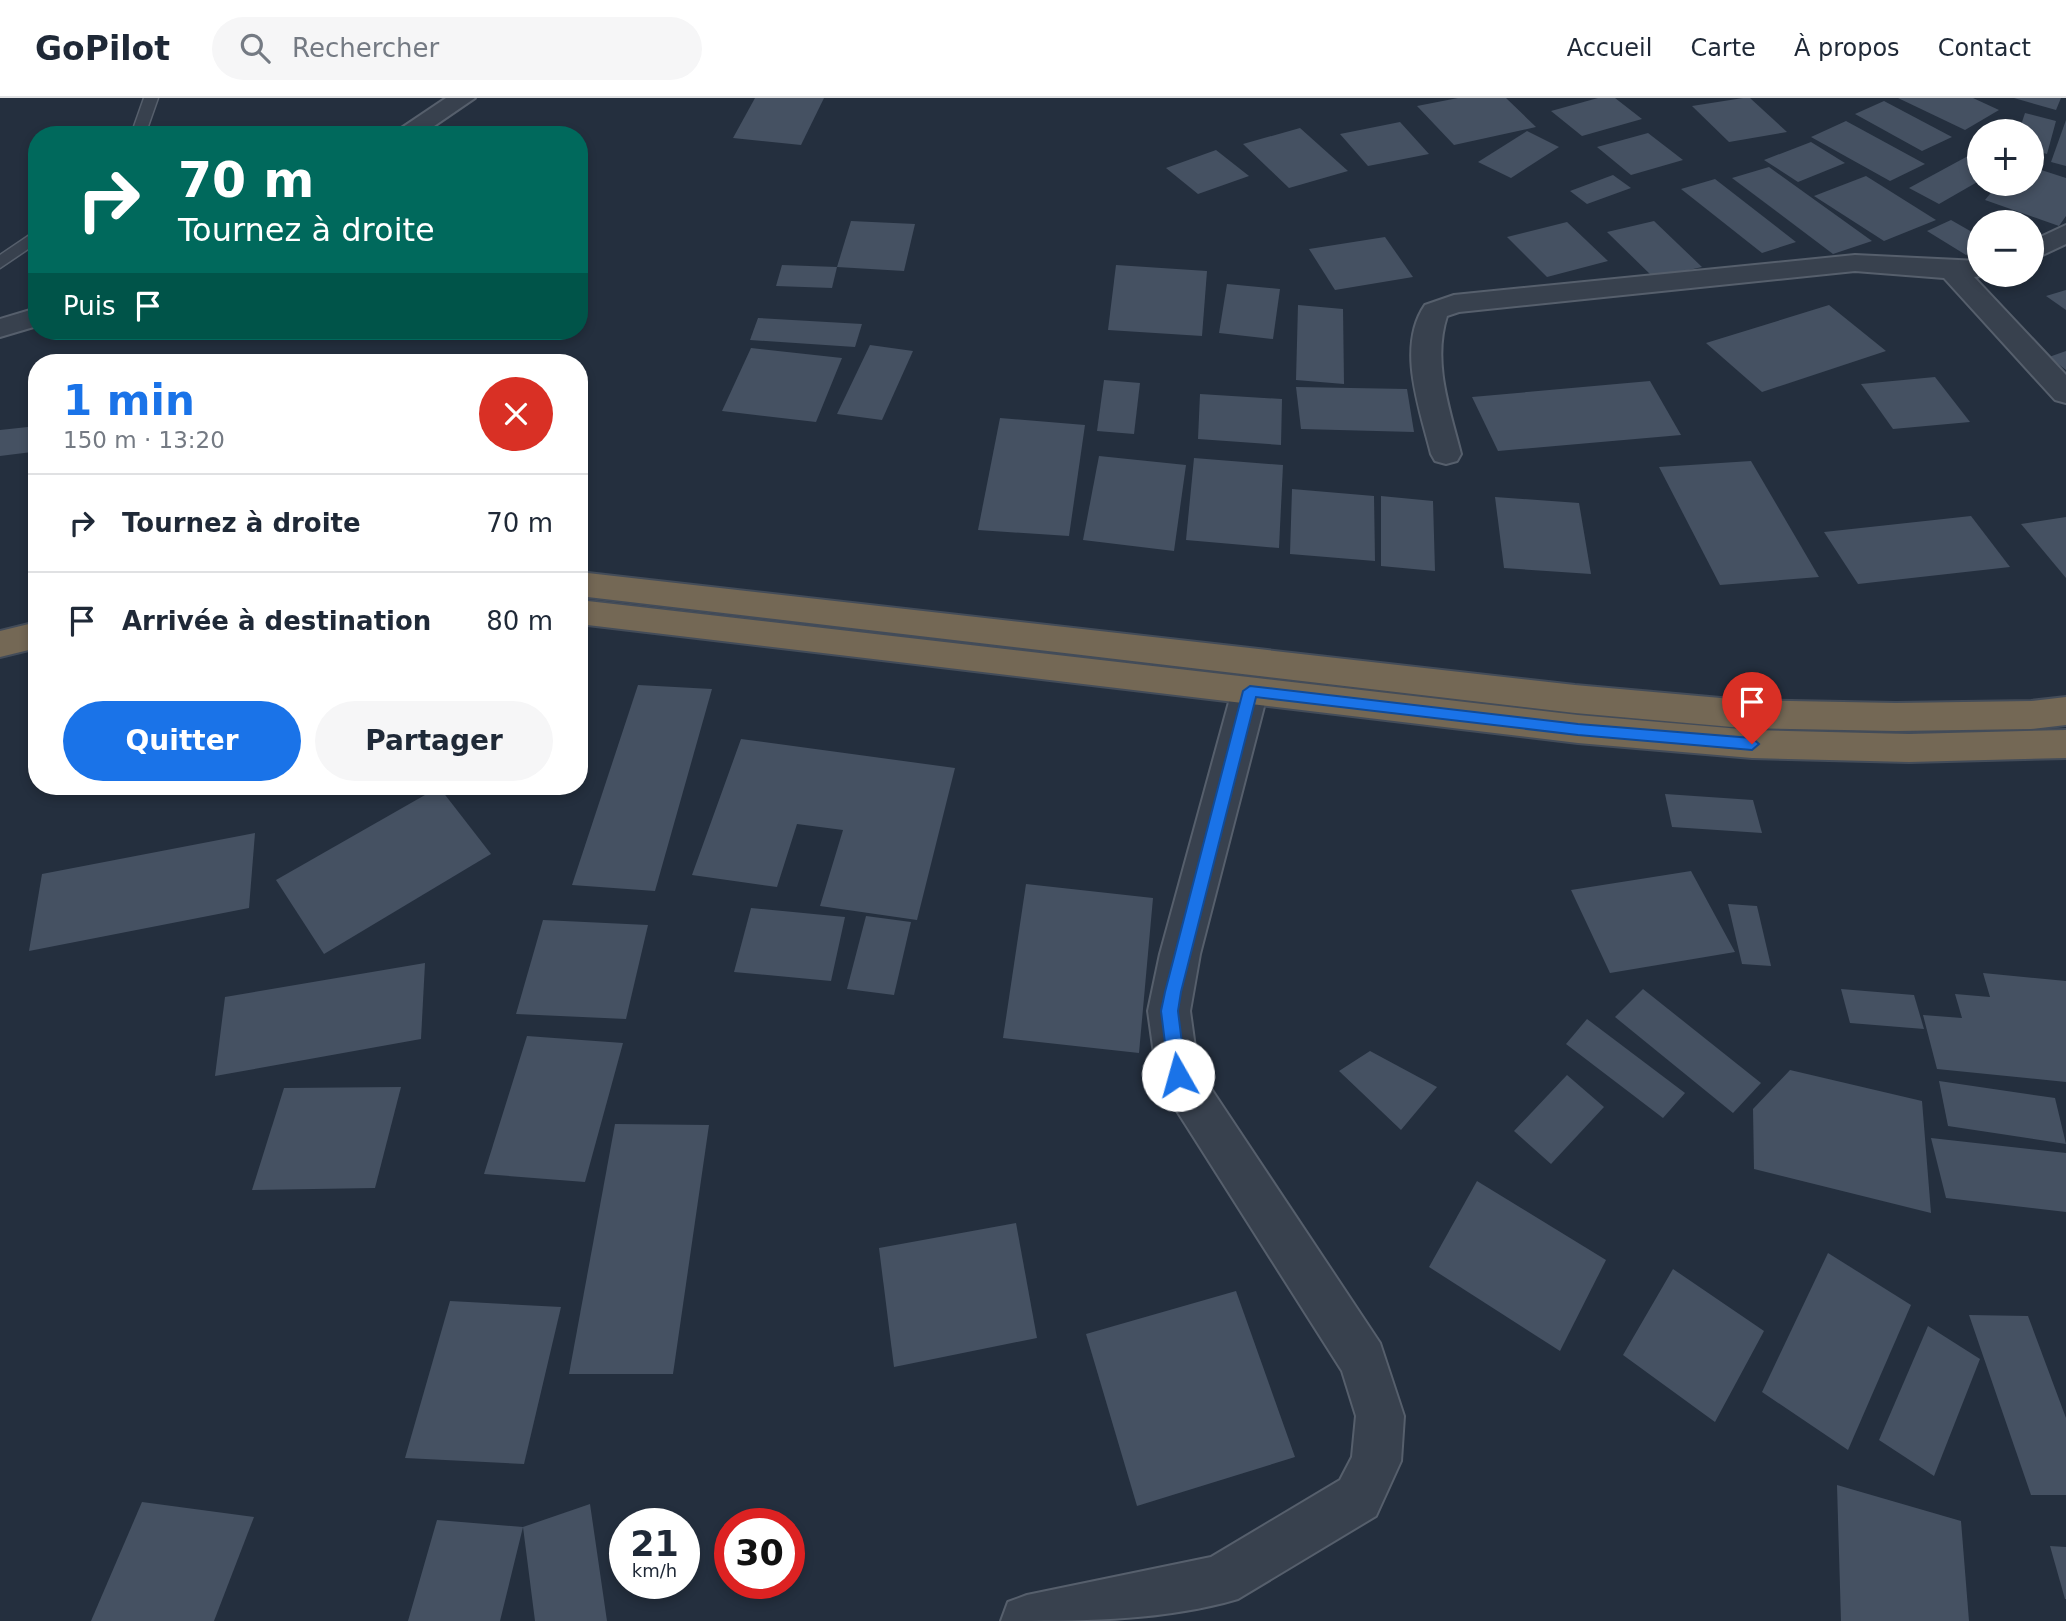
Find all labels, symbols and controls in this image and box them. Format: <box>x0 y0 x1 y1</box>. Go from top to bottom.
search box <box>212 17 702 80</box>
text: GoPilot <box>35 29 170 68</box>
icon: search <box>236 29 274 67</box>
text: Rechercher <box>292 33 439 63</box>
text: Accueil <box>1567 34 1652 62</box>
text: Carte <box>1690 34 1756 62</box>
text: À propos <box>1794 34 1900 62</box>
text: Contact <box>1938 34 2031 62</box>
map controls <box>1967 119 2044 287</box>
button: + <box>1967 119 2044 196</box>
text: 70 m <box>178 152 314 209</box>
icon: right <box>63 154 154 245</box>
button: − <box>1967 210 2044 287</box>
text: Tournez à droite <box>178 211 435 249</box>
icon: arrive <box>129 287 167 325</box>
text: Puis <box>63 291 115 321</box>
text: 1 min <box>63 376 195 425</box>
button: close <box>479 377 553 451</box>
text: 150 m · 13:20 <box>63 427 225 453</box>
icon: right <box>63 504 101 542</box>
text: Tournez à droite <box>122 508 361 538</box>
text: 70 m <box>486 508 553 538</box>
icon: arrive <box>63 602 101 640</box>
text: Arrivée à destination <box>122 606 431 636</box>
text: 80 m <box>486 606 553 636</box>
pin <box>1722 672 1782 744</box>
icon: arrive <box>1733 683 1771 721</box>
button: Quitter <box>63 701 301 781</box>
button: Partager <box>315 701 553 781</box>
position arrow <box>1141 1038 1215 1112</box>
speed limit sign: 30 <box>714 1508 805 1599</box>
text: 21 <box>630 1524 679 1564</box>
text: km/h <box>632 1560 677 1581</box>

